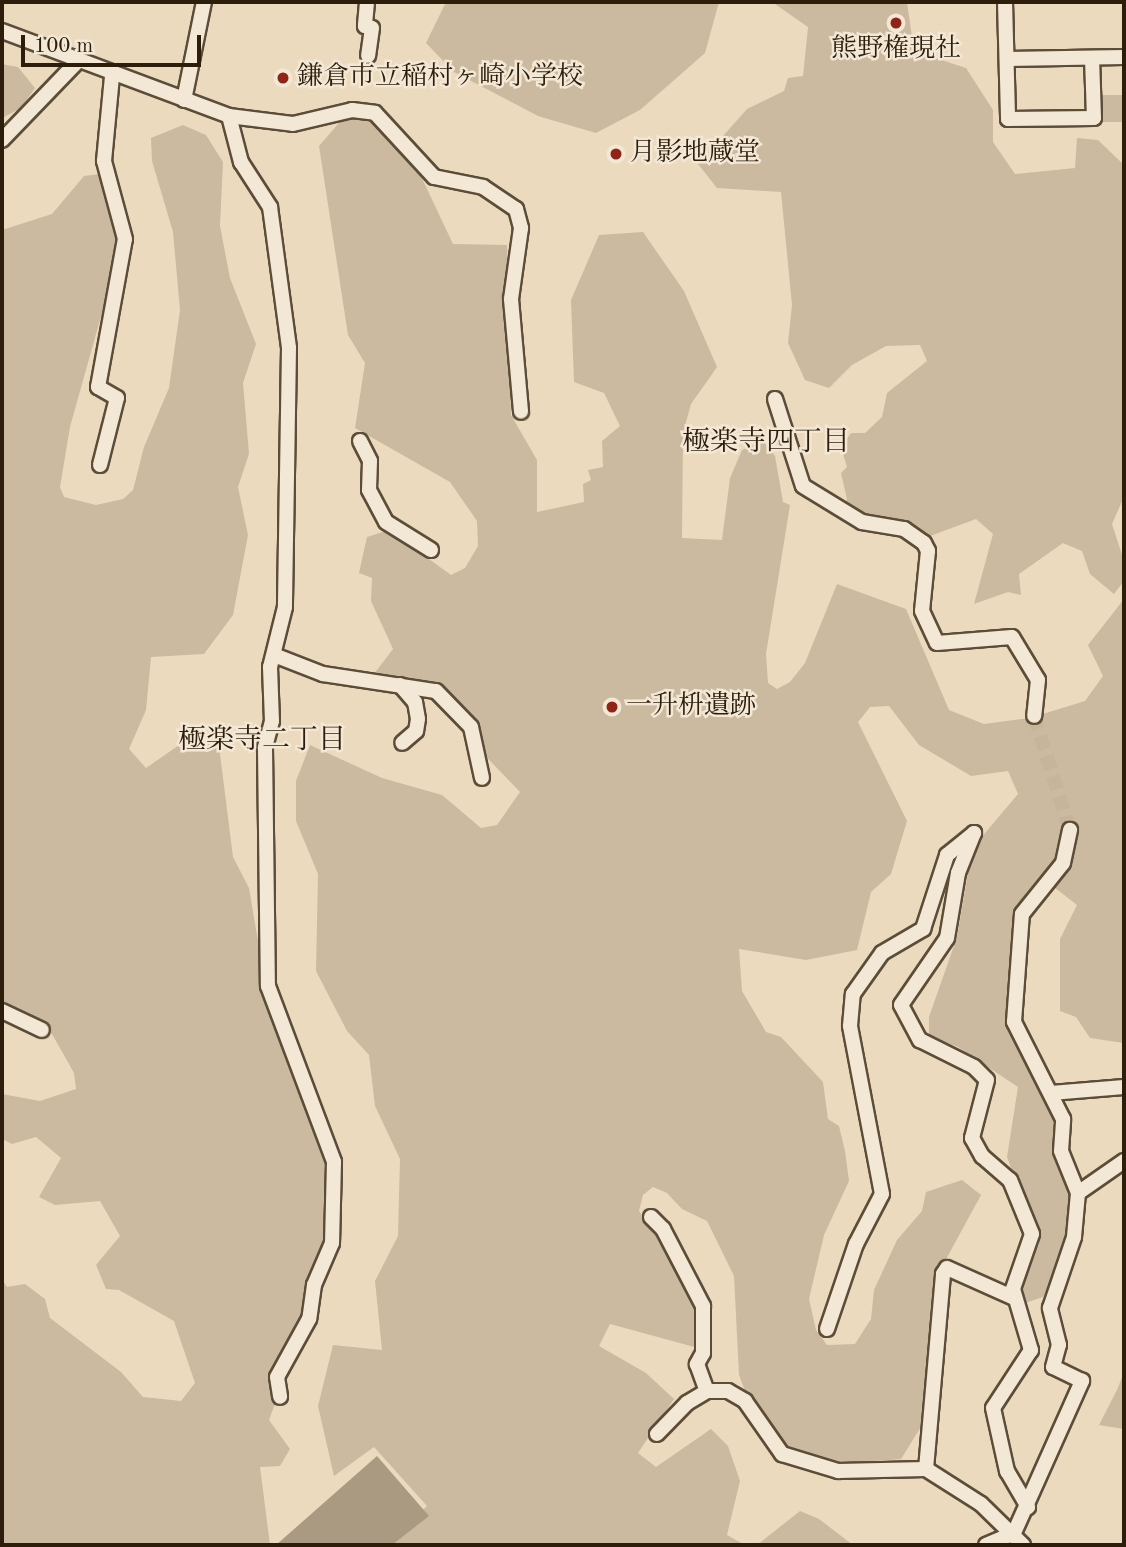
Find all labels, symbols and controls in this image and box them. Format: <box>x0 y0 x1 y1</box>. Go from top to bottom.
marker: 熊野権現社 <box>888 15 904 31</box>
scale bar <box>24 21 205 65</box>
place label: 熊野権現社 <box>831 34 961 66</box>
text: 100 m <box>34 36 93 57</box>
place label: 鎌倉市立稲村ヶ崎小学校 <box>297 62 583 94</box>
marker: 鎌倉市立稲村ヶ崎小学校 <box>275 70 291 86</box>
place label: 月影地蔵堂 <box>630 138 760 170</box>
marker: 月影地蔵堂 <box>608 146 624 162</box>
district label: 極楽寺四丁目 <box>682 426 850 460</box>
place label: 一升枡遺跡 <box>626 691 756 723</box>
marker: 一升枡遺跡 <box>604 699 620 715</box>
district label: 極楽寺二丁目 <box>178 724 346 758</box>

